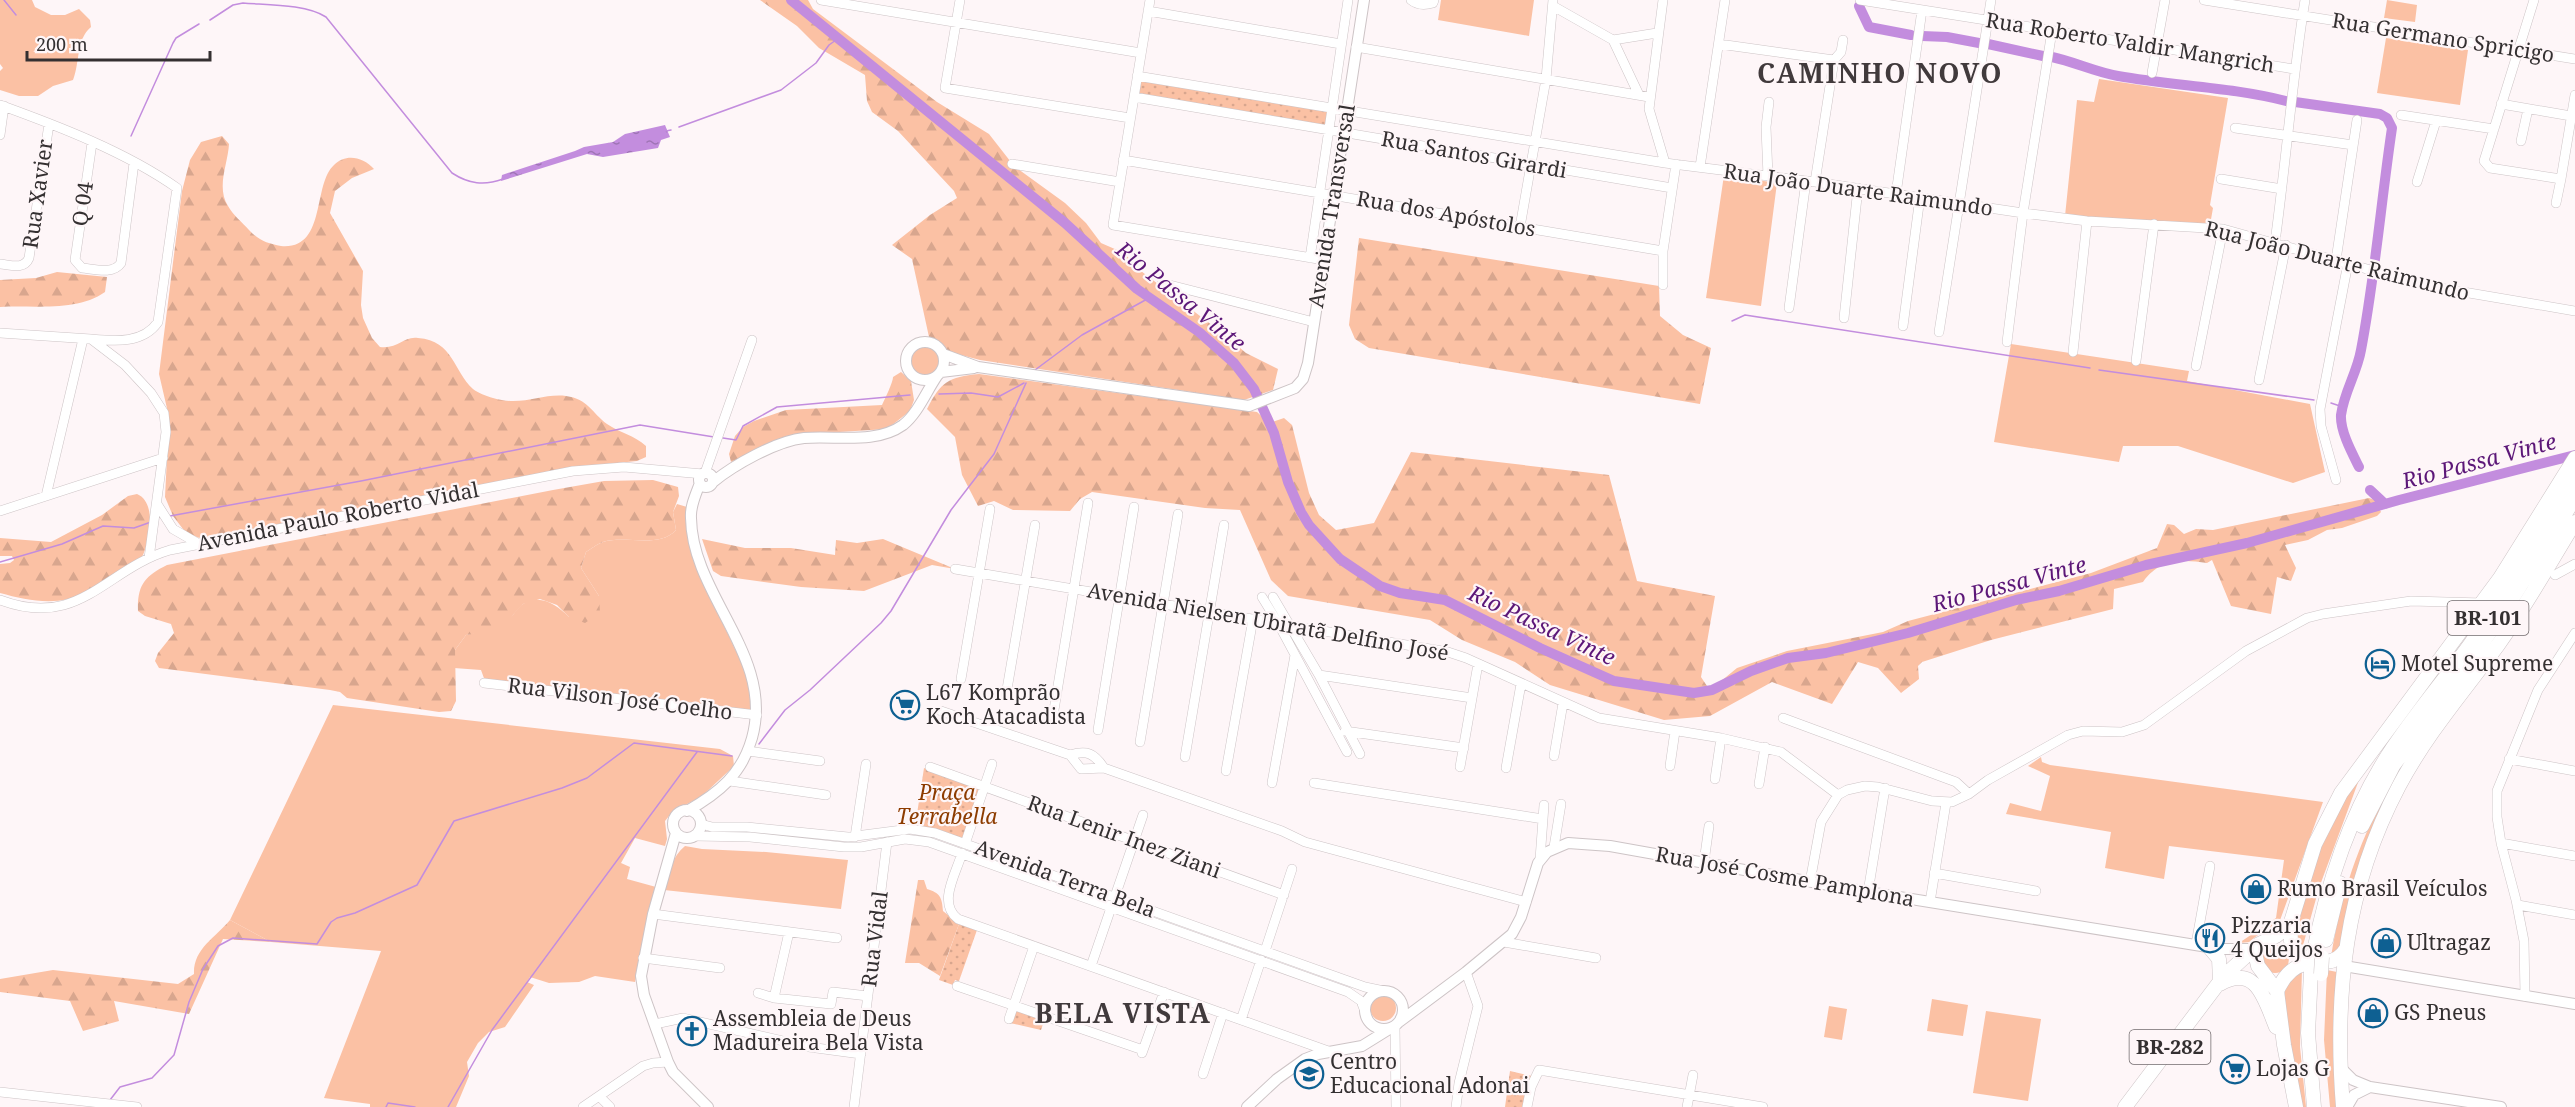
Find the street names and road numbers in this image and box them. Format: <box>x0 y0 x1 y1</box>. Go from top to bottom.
street label: Rua Roberto Valdir Mangrich <box>1984 5 2277 79</box>
street label: Rua Germano Spricigo <box>2330 6 2556 68</box>
street label: Avenida Transversal <box>1301 102 1361 310</box>
street label: Rua Santos Girardi <box>1379 124 1570 184</box>
street label: Rua Xavier <box>15 137 59 250</box>
street label: Rua João Duarte Raimundo <box>1722 156 1995 222</box>
street label: Q 04 <box>65 180 99 228</box>
street label: Rua dos Apóstolos <box>1355 183 1538 243</box>
street label: Rua João Duarte Raimundo <box>2202 214 2473 307</box>
street label: Avenida Paulo Roberto Vidal <box>195 475 481 557</box>
street label: Avenida Nielsen Ubiratã Delfino José <box>1085 575 1451 667</box>
road number: BR-101 <box>2448 601 2528 635</box>
street label: Rua Vilson José Coelho <box>506 670 734 726</box>
street label: Rua Lenir Inez Ziani <box>1024 788 1225 884</box>
street label: Avenida Terra Bela <box>971 832 1160 924</box>
street label: Rua José Cosme Pamplona <box>1654 839 1917 913</box>
street label: Rua Vidal <box>854 889 894 988</box>
road number: BR-282 <box>2130 1030 2210 1064</box>

